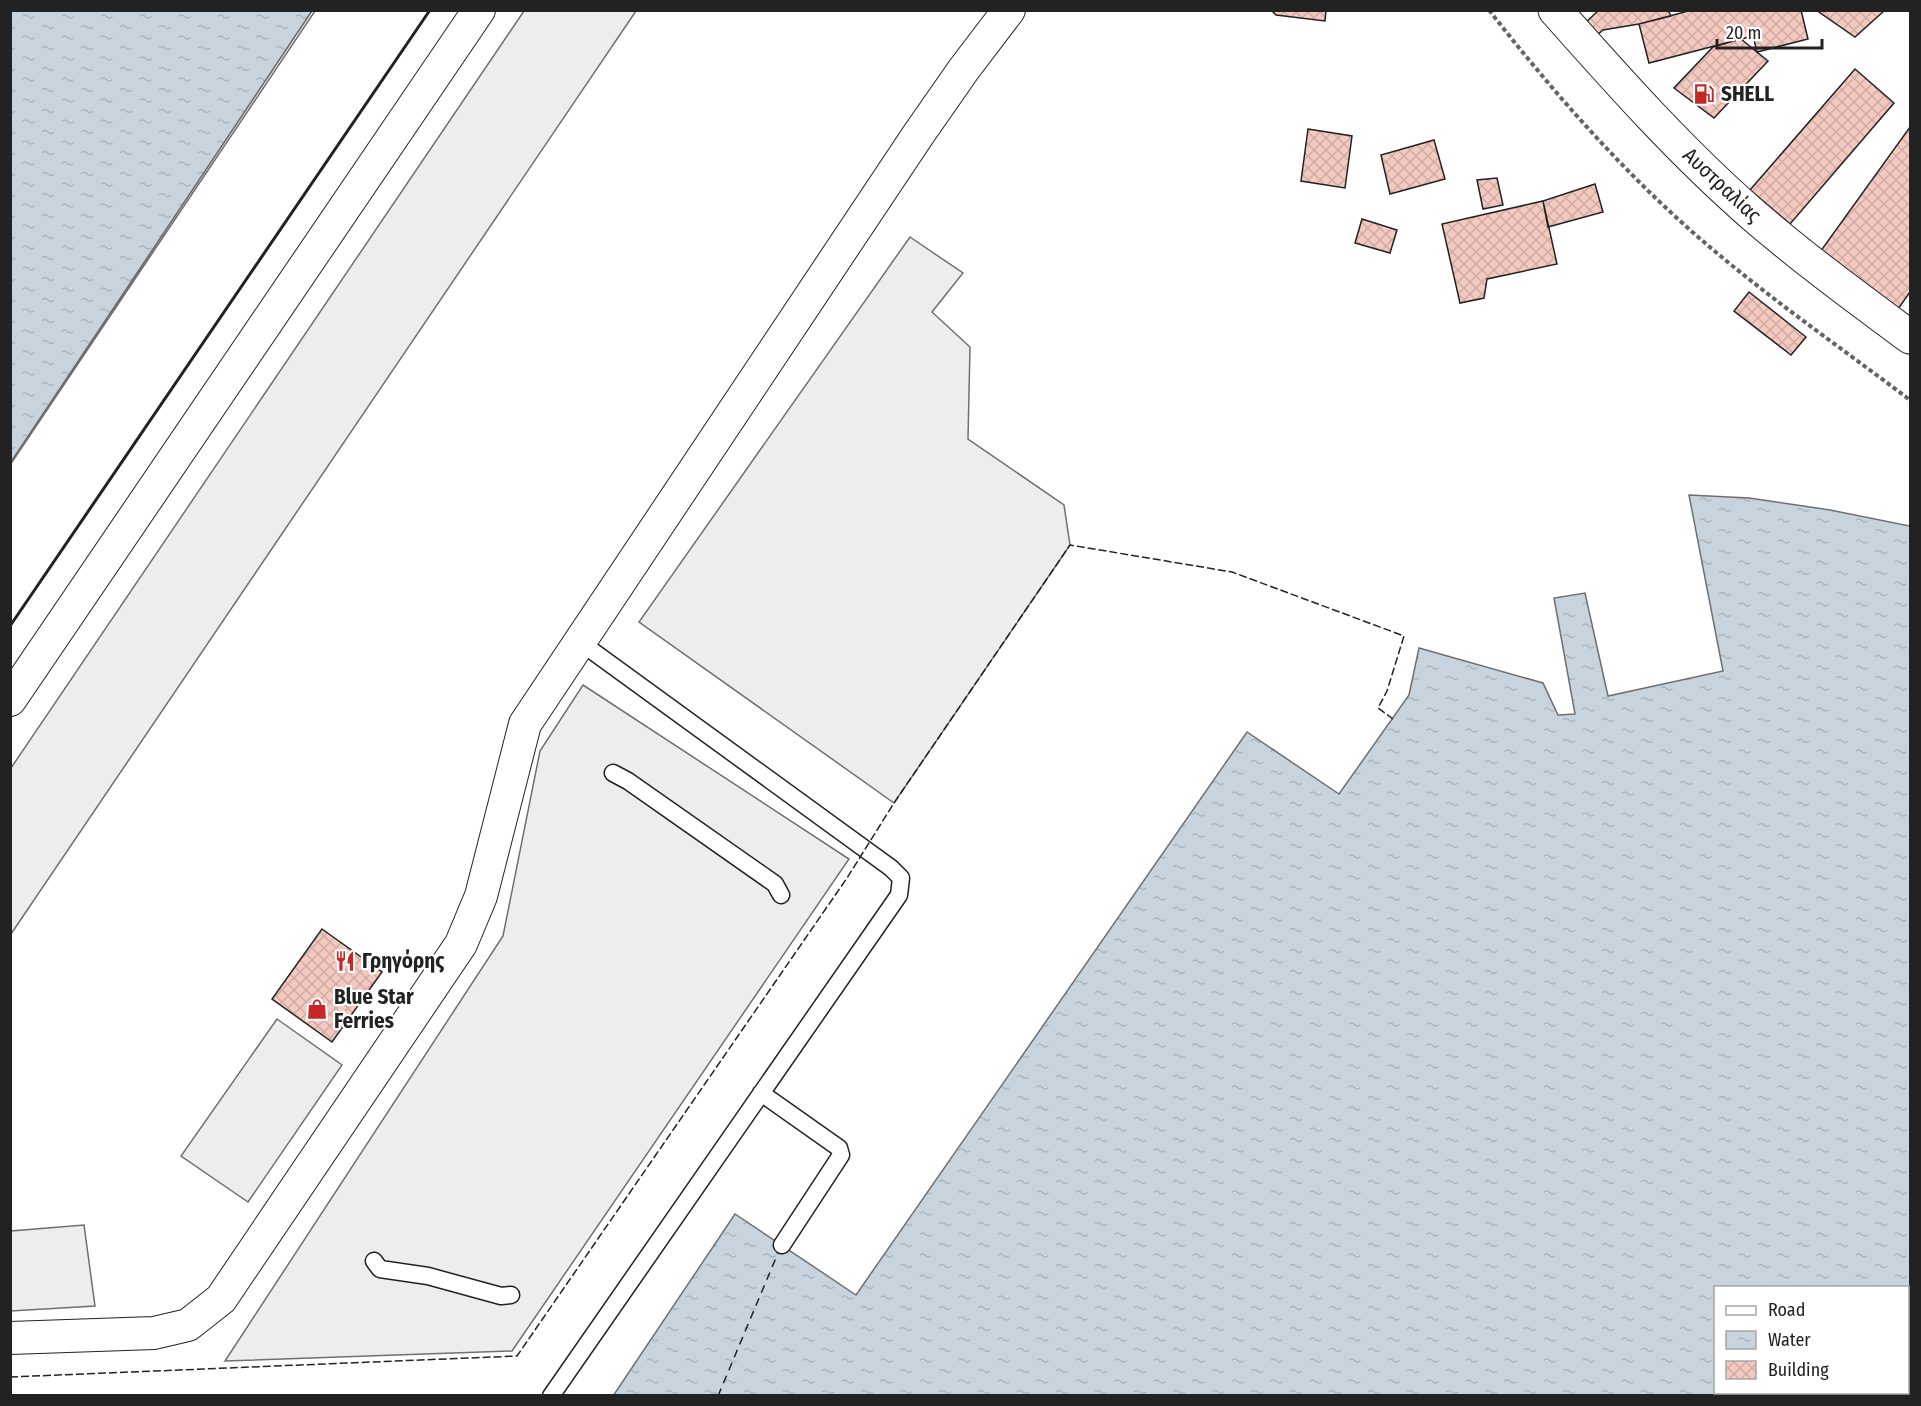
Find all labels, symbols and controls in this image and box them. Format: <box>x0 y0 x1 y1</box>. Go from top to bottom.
scale bar <box>1717 12 1822 50</box>
text: 20 m <box>1726 22 1761 44</box>
place label: SHELL <box>1721 81 1774 107</box>
fuel station icon: SHELL <box>1692 82 1716 106</box>
street label: Αυστραλίας <box>1677 142 1767 228</box>
place label: Γρηγόρης <box>362 948 445 974</box>
restaurant icon: Γρηγόρης <box>333 949 357 973</box>
place label: Blue Star Ferries <box>334 984 414 1034</box>
shop icon: Blue Star Ferries <box>305 997 329 1021</box>
legend <box>1714 1286 1909 1394</box>
text: Road <box>1768 1299 1805 1321</box>
text: Water <box>1768 1329 1811 1351</box>
text: Building <box>1768 1359 1829 1381</box>

